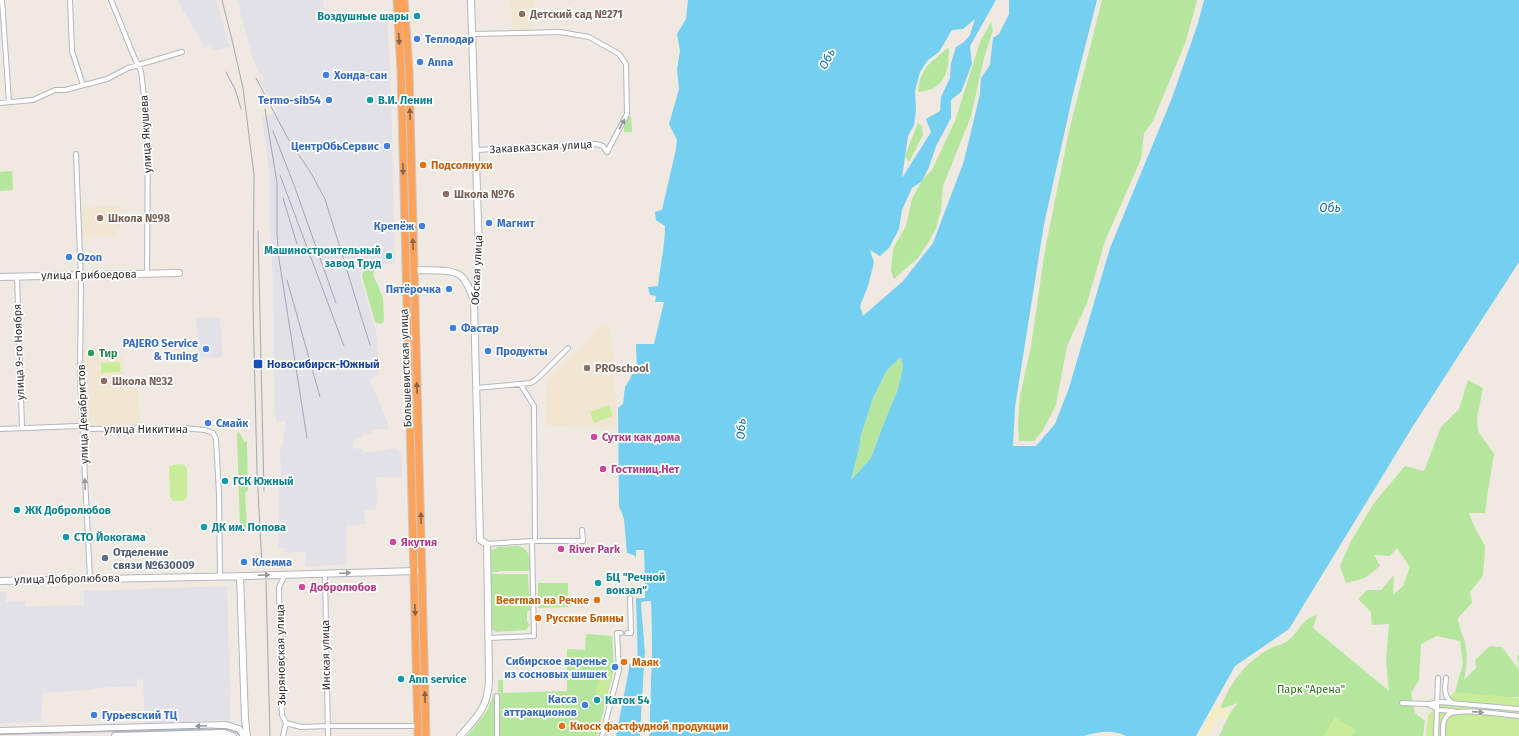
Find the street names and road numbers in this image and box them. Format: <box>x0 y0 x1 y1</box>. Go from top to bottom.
street label: улица Якушева <box>137 95 155 173</box>
street label: Закавказская улица <box>489 138 593 156</box>
street label: Обская улица <box>469 234 485 305</box>
street label: улица Грибоедова <box>41 268 137 282</box>
street label: улица 9-го Ноября <box>11 304 27 400</box>
street label: Большевистская улица <box>397 308 415 427</box>
street label: улица Декабристов <box>75 364 91 464</box>
street label: улица Никитина <box>104 423 188 436</box>
street label: улица Добролюбова <box>14 572 120 586</box>
street label: Зыряновская улица <box>274 604 288 706</box>
street label: Инская улица <box>319 620 333 690</box>

